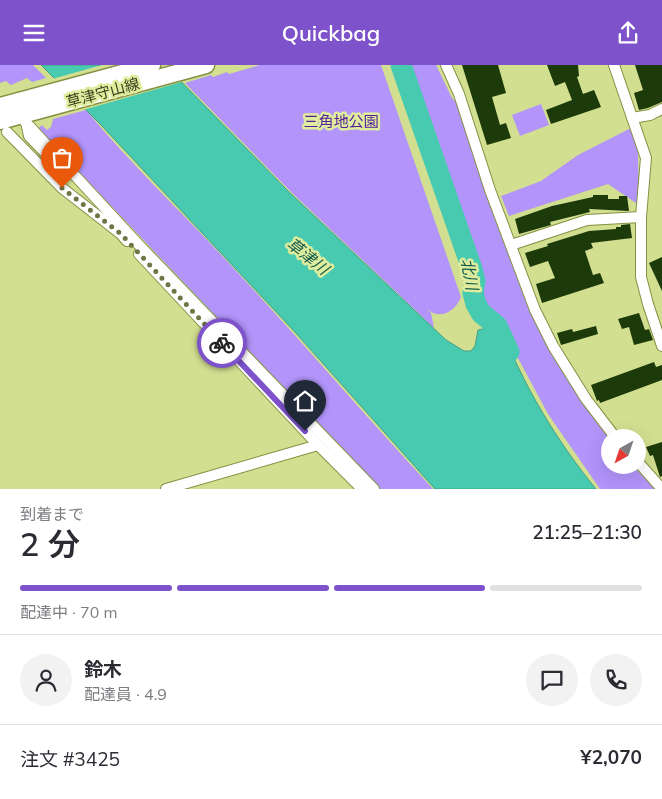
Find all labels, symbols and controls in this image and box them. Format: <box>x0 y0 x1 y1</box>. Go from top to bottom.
icon: menu <box>20 19 48 47</box>
text: Quickbag <box>282 19 380 47</box>
icon: share <box>614 19 642 47</box>
street label: 草津守山線 <box>64 74 142 111</box>
park label: 三角地公園 <box>303 112 379 131</box>
pin <box>41 137 83 188</box>
icon: bag <box>48 144 76 172</box>
water label: 草津川 <box>283 233 335 280</box>
water label: 北川 <box>457 256 483 294</box>
courier <box>197 318 247 368</box>
icon: bike <box>208 329 236 357</box>
pin <box>284 380 326 431</box>
icon: home <box>291 387 319 415</box>
north arrow <box>601 429 646 474</box>
map controls <box>601 429 646 474</box>
text: 到着まで <box>20 504 84 524</box>
text: 21:25–21:30 <box>532 520 642 544</box>
text: 2 分 <box>20 524 80 564</box>
text: 配達中 · 70 m <box>20 602 117 622</box>
button: person <box>20 654 72 706</box>
button: chat <box>526 654 578 706</box>
button: phone <box>590 654 642 706</box>
text: 鈴木 <box>84 657 122 681</box>
text: 配達員 · 4.9 <box>84 684 167 704</box>
text: ¥2,070 <box>580 745 642 769</box>
text: 注文 #3425 <box>20 747 120 771</box>

